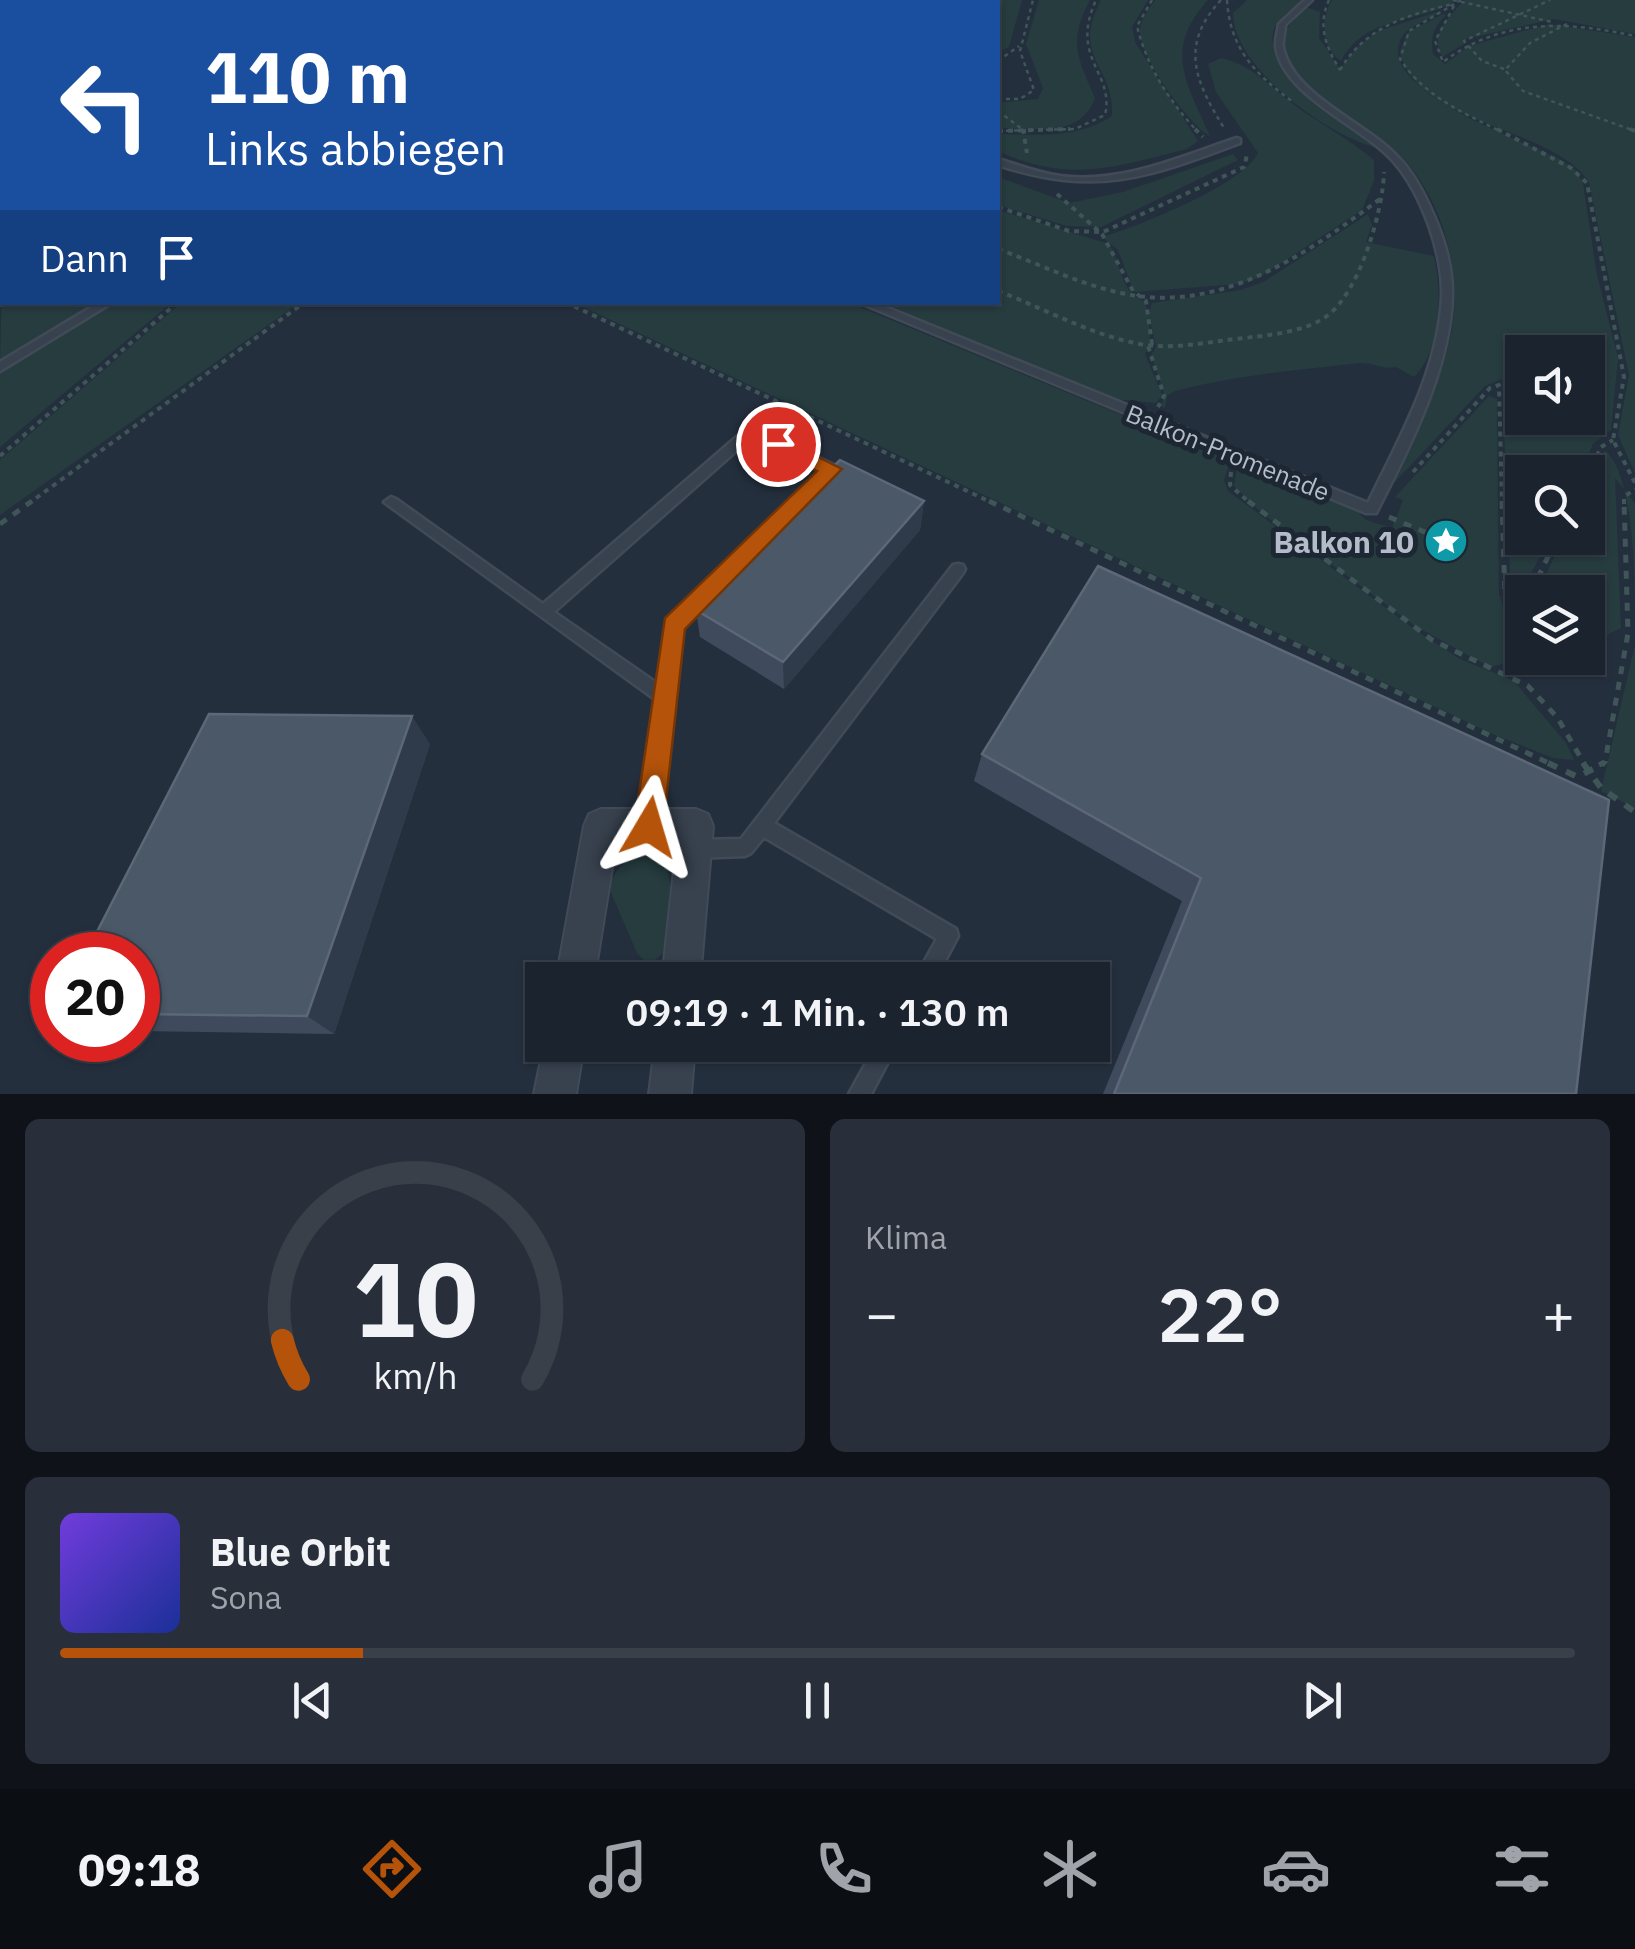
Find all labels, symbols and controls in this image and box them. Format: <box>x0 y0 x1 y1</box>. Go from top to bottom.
text: 110 m <box>205 31 410 122</box>
icon: left <box>40 40 170 170</box>
text: Links abbiegen <box>205 119 506 177</box>
icon: arrive <box>149 230 204 285</box>
text: Dann <box>40 233 129 282</box>
map controls <box>1505 335 1605 675</box>
button: sound <box>1505 335 1605 435</box>
street label: Balkon-Promenade <box>1121 396 1335 508</box>
pin <box>736 402 821 487</box>
icon: arrive <box>751 417 806 472</box>
button: search <box>1505 455 1605 555</box>
place icon: Balkon 10 <box>1423 518 1469 564</box>
place label: Balkon 10 <box>1273 522 1414 561</box>
button: layers <box>1505 575 1605 675</box>
position arrow <box>597 775 701 879</box>
speed limit sign: 20 <box>30 932 160 1062</box>
text: 09:19 · 1 Min. · 130 m <box>626 987 1009 1036</box>
text: Klima <box>865 1216 947 1258</box>
text: 10 <box>353 1230 477 1366</box>
text: 22° <box>1157 1265 1283 1363</box>
text: − <box>865 1278 898 1349</box>
text: + <box>1542 1278 1575 1349</box>
text: km/h <box>373 1352 457 1399</box>
text: Blue Orbit <box>210 1527 391 1576</box>
text: Sona <box>210 1576 282 1618</box>
icon: previous <box>285 1673 340 1728</box>
icon: pause <box>790 1673 845 1728</box>
icon: next <box>1295 1673 1350 1728</box>
icon: directions <box>357 1834 427 1904</box>
icon: music <box>583 1834 653 1904</box>
icon: phone <box>809 1834 879 1904</box>
icon: climate <box>1035 1834 1105 1904</box>
icon: car <box>1261 1834 1331 1904</box>
icon: filters <box>1487 1834 1557 1904</box>
text: 09:18 <box>78 1840 201 1898</box>

